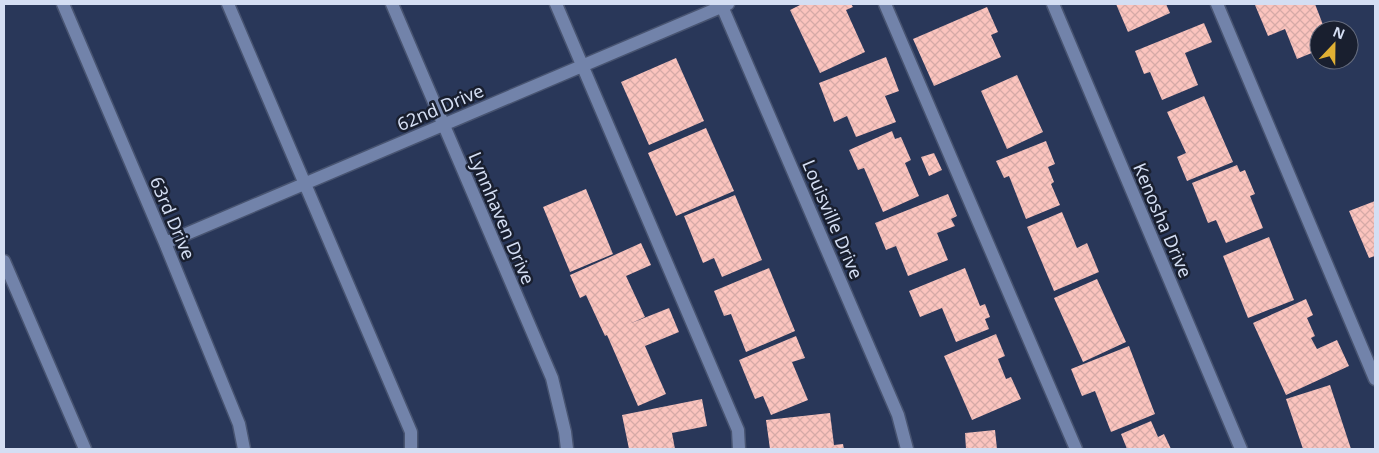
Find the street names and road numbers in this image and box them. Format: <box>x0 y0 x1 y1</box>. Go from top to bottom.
street label: 62nd Drive <box>393 78 487 136</box>
street label: Lynnhaven Drive <box>463 148 541 288</box>
street label: Louisville Drive <box>797 156 869 282</box>
street label: Kenosha Drive <box>1128 159 1198 281</box>
street label: 63rd Drive <box>145 173 201 263</box>

